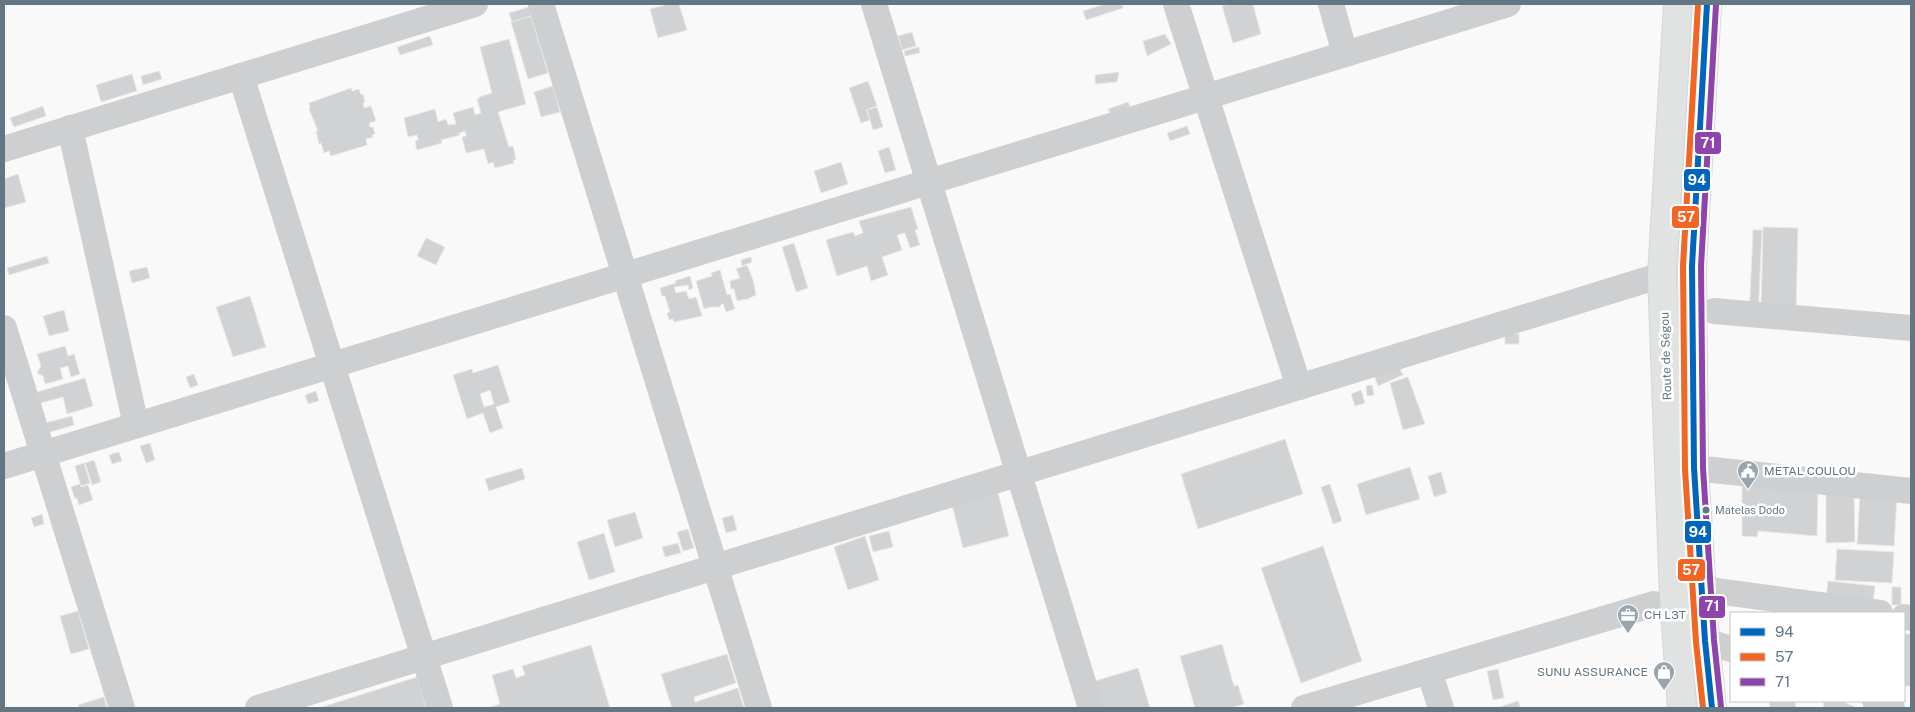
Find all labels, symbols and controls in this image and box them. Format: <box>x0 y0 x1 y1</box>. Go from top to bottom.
line badge: 71 <box>1694 131 1722 155</box>
text: 71 <box>1701 135 1715 151</box>
line badge: 94 <box>1683 168 1711 192</box>
text: 94 <box>1688 172 1706 188</box>
line badge: 57 <box>1671 205 1700 229</box>
text: 57 <box>1677 209 1695 225</box>
street label: Route de Ségou <box>1657 312 1675 400</box>
public building icon: METAL COULOU <box>1736 459 1760 490</box>
place label: METAL COULOU <box>1764 464 1856 478</box>
place label: Matelas Dodo <box>1715 504 1785 516</box>
marker: Matelas Dodo <box>1701 505 1711 515</box>
line badge: 94 <box>1684 520 1712 544</box>
text: 94 <box>1689 524 1707 540</box>
line badge: 57 <box>1677 558 1706 582</box>
text: 57 <box>1682 562 1700 578</box>
line badge: 71 <box>1698 595 1726 619</box>
text: 71 <box>1705 598 1719 614</box>
office icon: CH L3T <box>1616 603 1640 634</box>
place label: CH L3T <box>1644 608 1686 622</box>
legend <box>1730 612 1905 702</box>
text: 94 <box>1775 623 1794 640</box>
text: 57 <box>1775 648 1794 665</box>
shop icon: SUNU ASSURANCE <box>1652 660 1676 691</box>
place label: SUNU ASSURANCE <box>1537 665 1648 679</box>
text: 71 <box>1775 673 1790 690</box>

